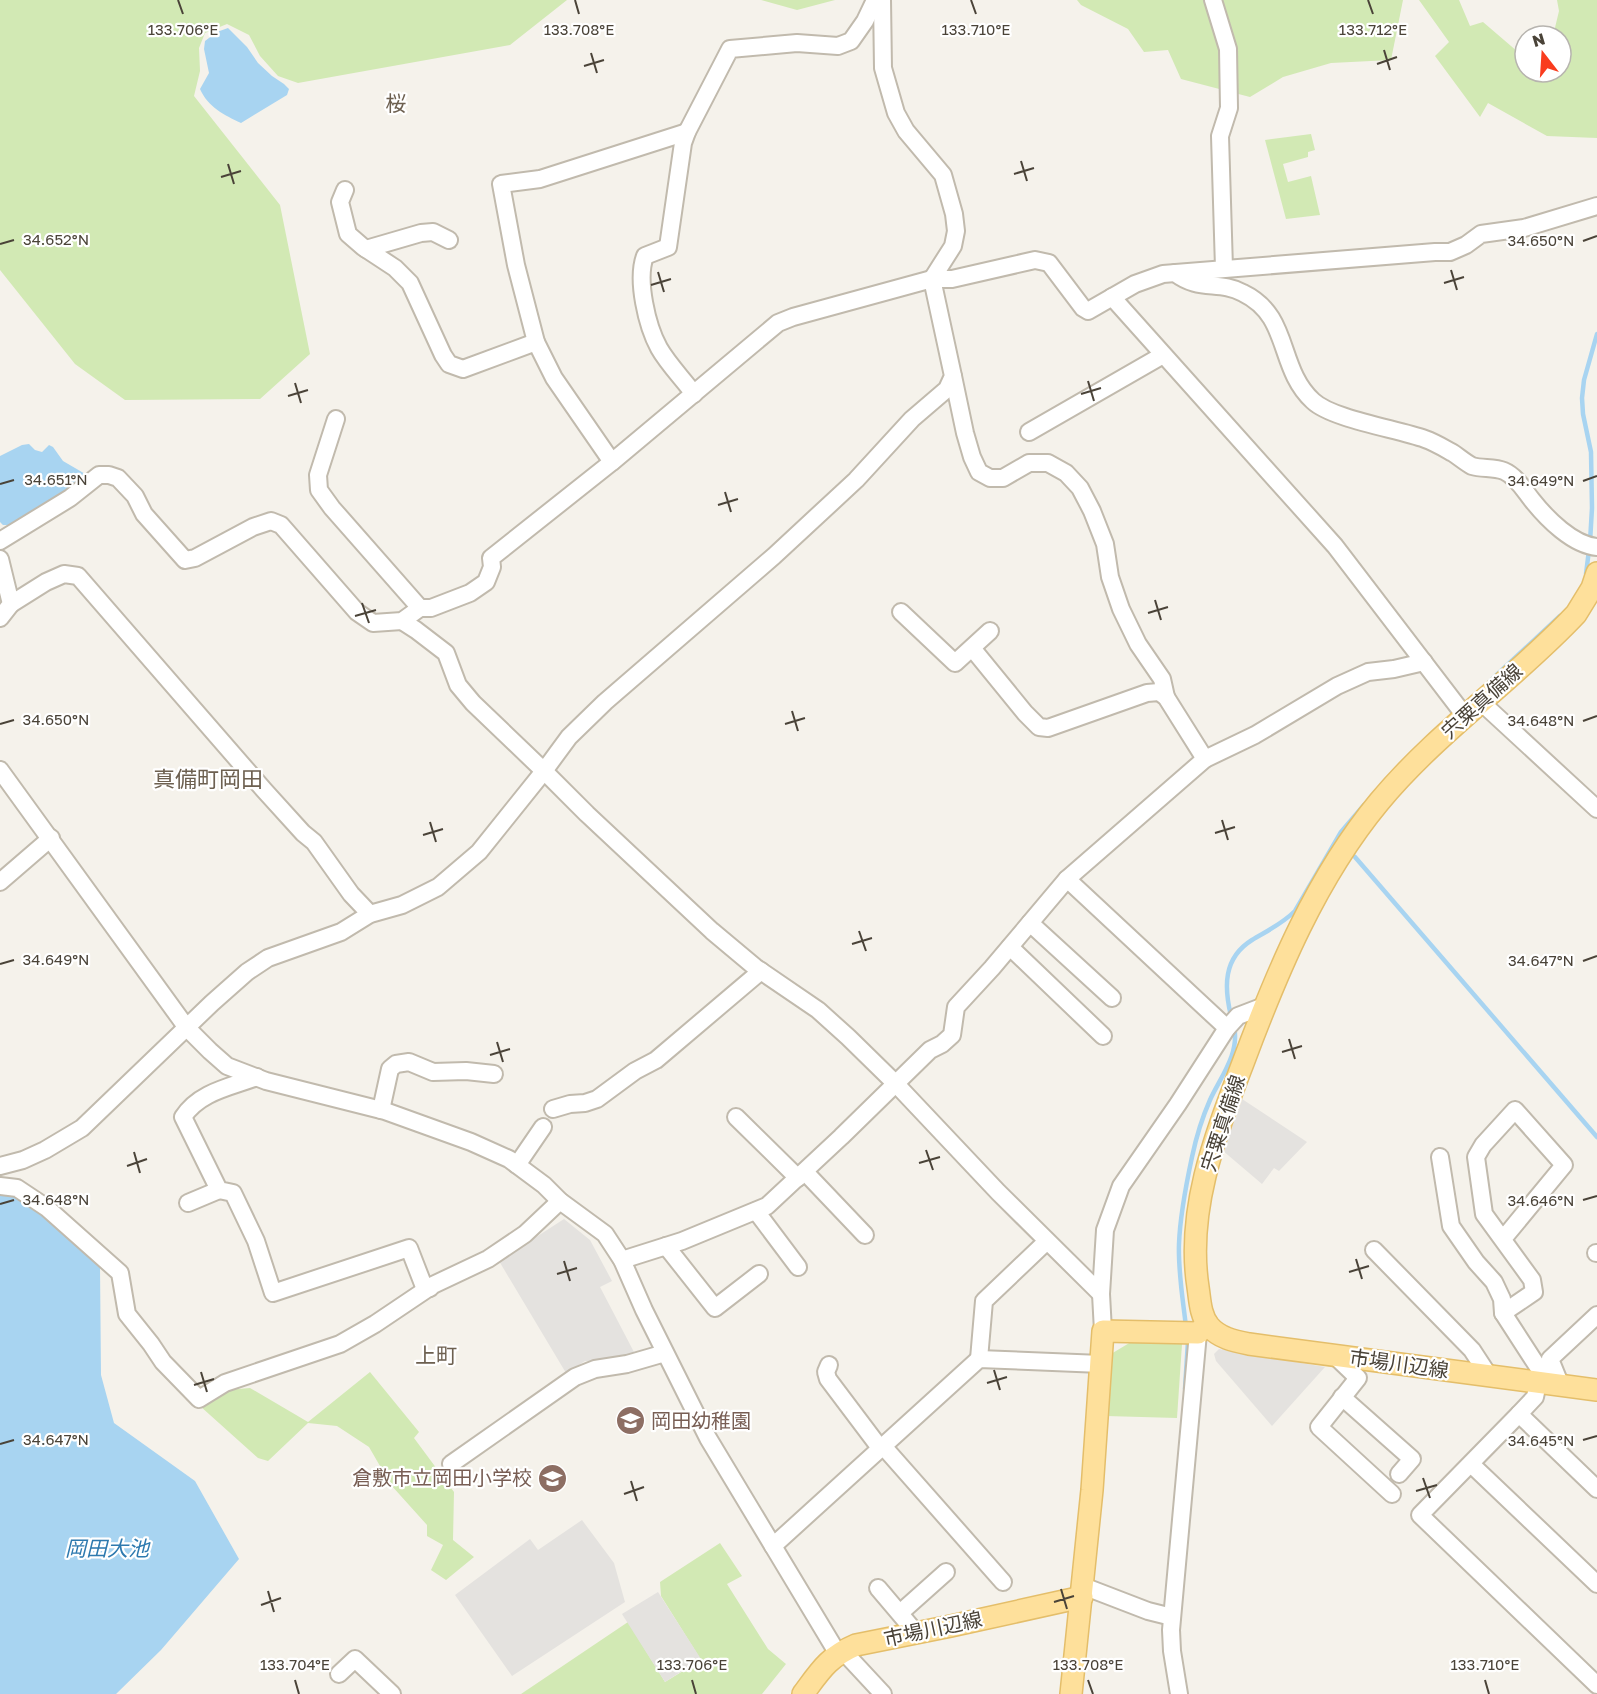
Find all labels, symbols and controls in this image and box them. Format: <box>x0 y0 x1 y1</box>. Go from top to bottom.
text: 133.706°E <box>148 20 218 38</box>
text: 133.708°E <box>544 20 614 38</box>
text: 133.710°E <box>942 20 1010 38</box>
text: 133.712°E <box>1339 20 1407 38</box>
north arrow <box>1513 24 1573 84</box>
text: N <box>1530 28 1547 51</box>
district label: 桜 <box>386 90 407 116</box>
text: 34.652°N <box>23 230 89 248</box>
text: 34.650°N <box>1508 231 1574 249</box>
text: 34.651°N <box>24 470 88 488</box>
text: 34.649°N <box>1508 471 1574 489</box>
street label: 宍粟真備線 <box>1436 658 1527 743</box>
text: 34.650°N <box>23 710 89 728</box>
text: 34.648°N <box>1507 711 1575 729</box>
district label: 真備町岡田 <box>153 765 263 792</box>
text: 34.649°N <box>23 950 89 968</box>
text: 34.647°N <box>1508 951 1574 969</box>
street label: 宍粟真備線 <box>1195 1071 1249 1174</box>
text: 34.648°N <box>22 1190 90 1208</box>
text: 34.646°N <box>1508 1191 1574 1209</box>
district label: 上町 <box>415 1342 457 1368</box>
street label: 市場川辺線 <box>1348 1344 1450 1382</box>
school or university icon: 岡田幼稚園 <box>614 1405 646 1437</box>
place label: 岡田幼稚園 <box>651 1408 751 1432</box>
text: 34.647°N <box>23 1430 89 1448</box>
text: 34.645°N <box>1508 1431 1574 1449</box>
school or university icon: 倉敷市立岡田小学校 <box>537 1462 569 1494</box>
place label: 倉敷市立岡田小学校 <box>352 1465 532 1489</box>
water label: 岡田大池 <box>65 1535 151 1561</box>
street label: 市場川辺線 <box>881 1606 984 1650</box>
text: 133.704°E <box>260 1655 330 1673</box>
text: 133.706°E <box>657 1655 727 1673</box>
text: 133.708°E <box>1053 1655 1123 1673</box>
text: 133.710°E <box>1451 1655 1519 1673</box>

